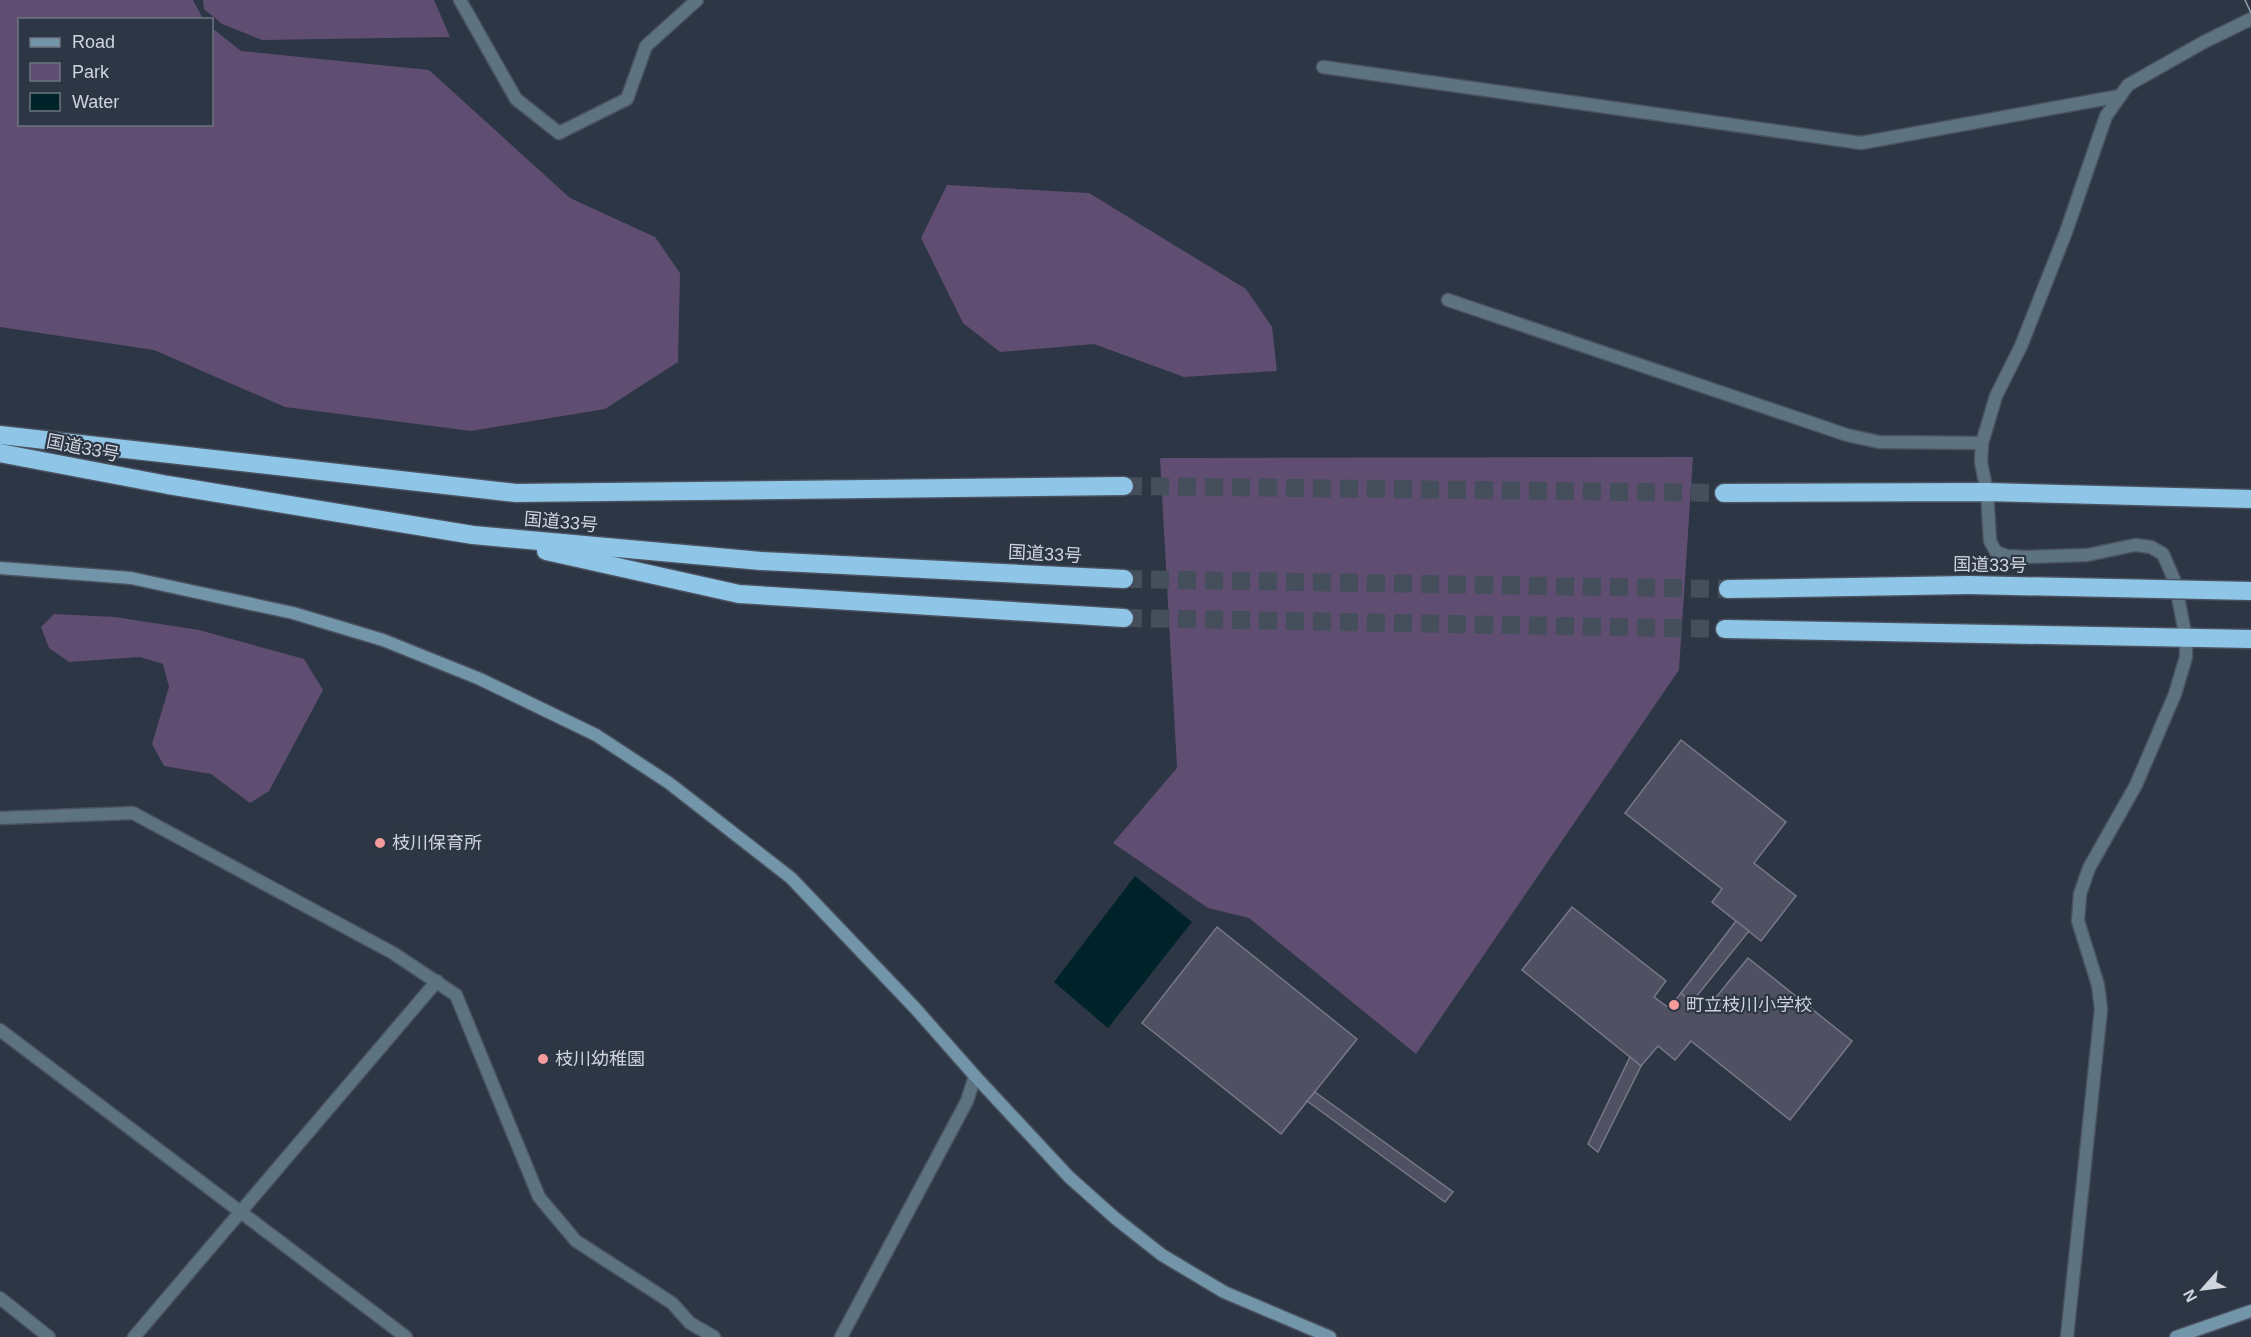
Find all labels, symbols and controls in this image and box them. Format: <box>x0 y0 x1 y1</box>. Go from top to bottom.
legend <box>18 18 213 126</box>
text: Road <box>72 32 115 52</box>
text: Park <box>72 62 110 82</box>
text: Water <box>72 92 119 112</box>
street label: 国道33号 <box>45 431 121 465</box>
street label: 国道33号 <box>523 509 599 535</box>
street label: 国道33号 <box>1008 542 1082 566</box>
street label: 国道33号 <box>1953 554 2027 576</box>
place label: 枝川保育所 <box>392 833 482 853</box>
marker: 枝川保育所 <box>373 836 387 850</box>
place label: 町立枝川小学校 <box>1686 995 1812 1015</box>
marker: 町立枝川小学校 <box>1667 998 1681 1012</box>
place label: 枝川幼稚園 <box>555 1049 645 1069</box>
marker: 枝川幼稚園 <box>536 1052 550 1066</box>
north arrow <box>2173 1259 2233 1319</box>
text: N <box>2180 1287 2200 1305</box>

